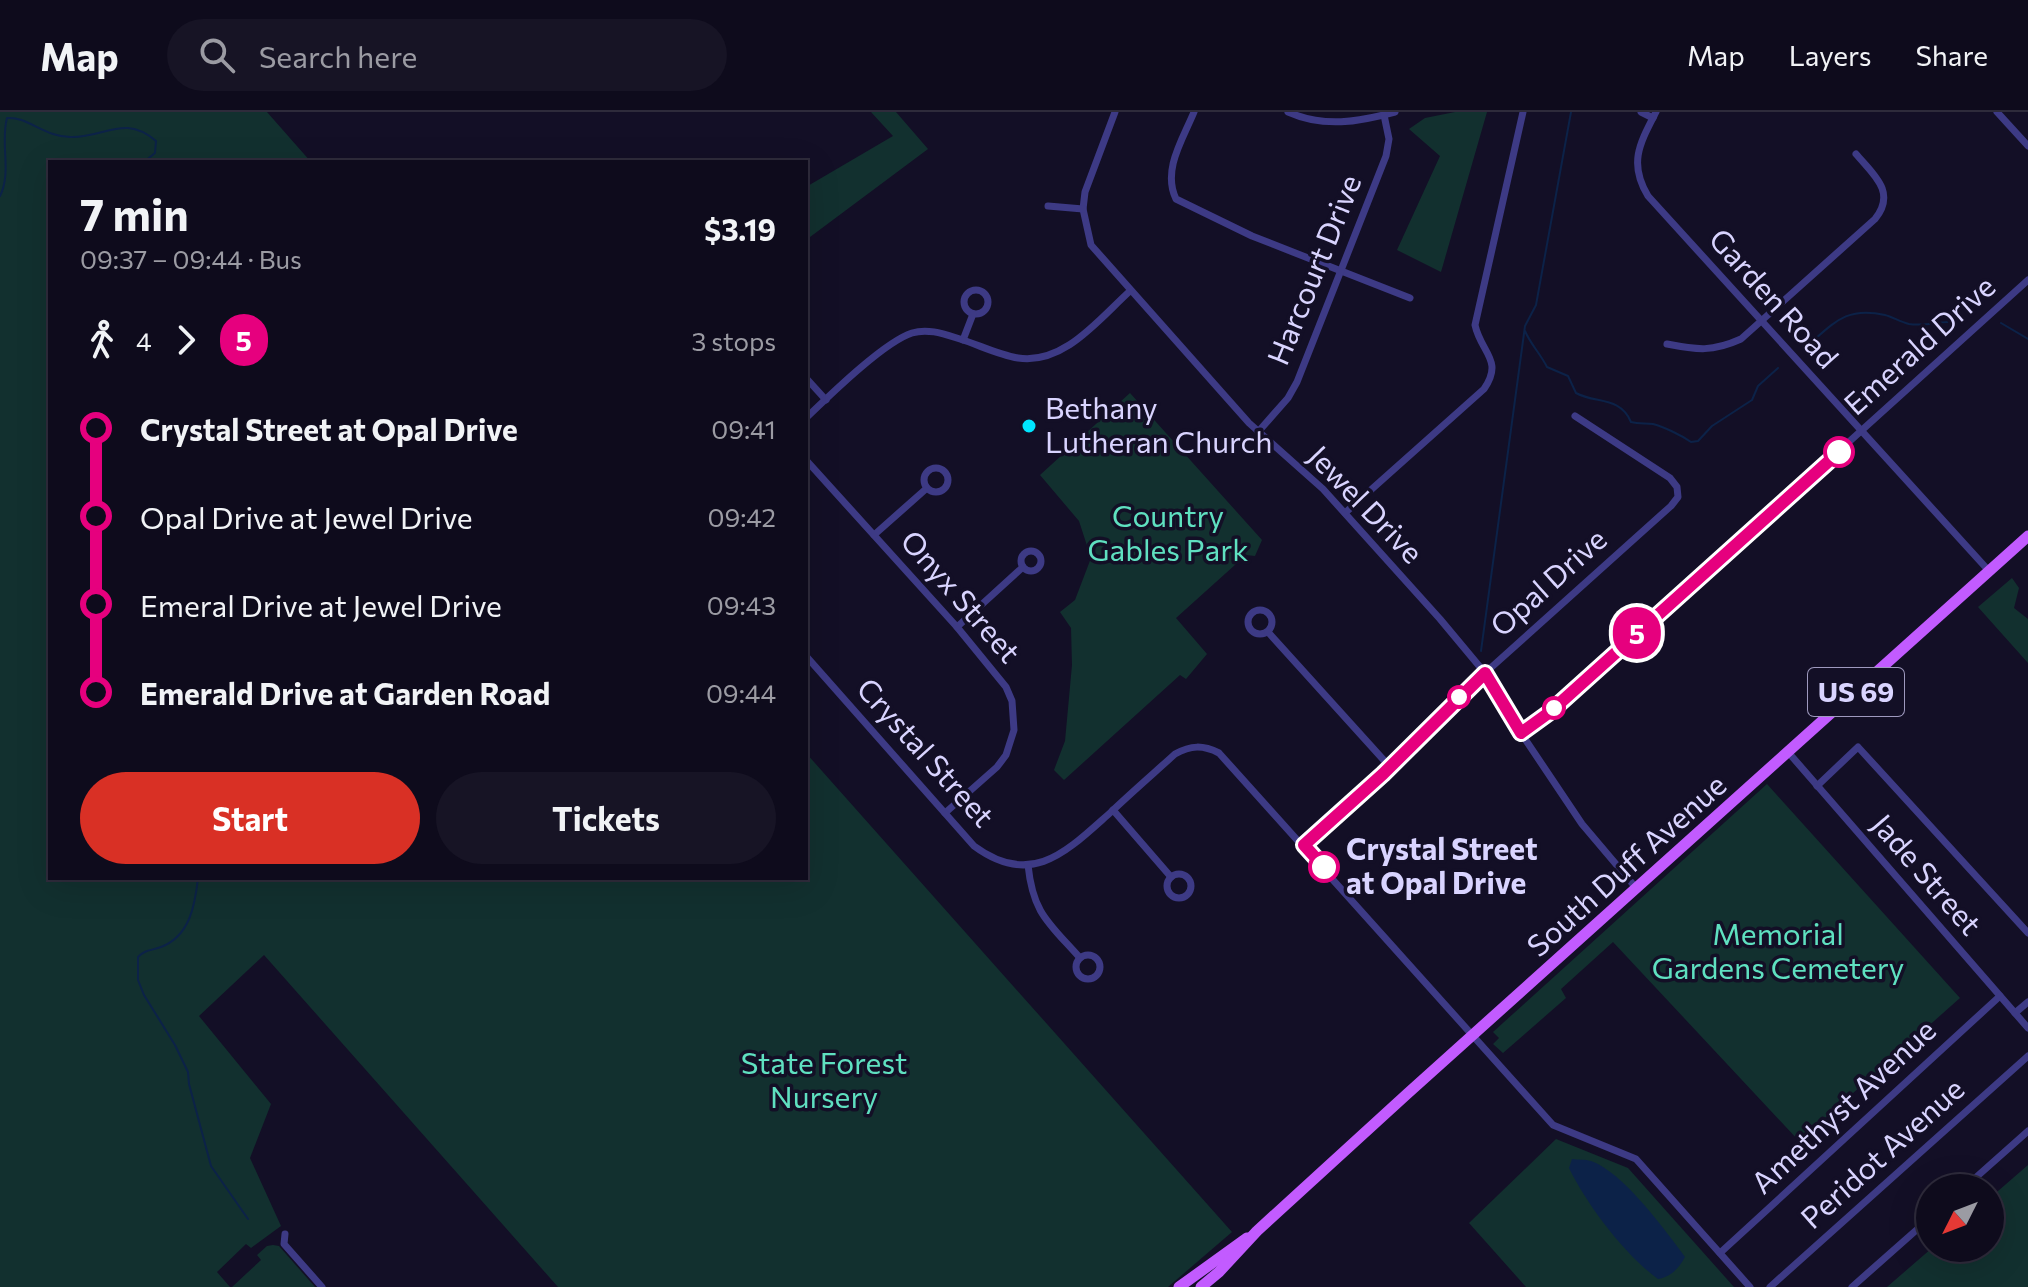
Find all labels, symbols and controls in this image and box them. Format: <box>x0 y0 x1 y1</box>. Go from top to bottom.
search box <box>167 19 727 91</box>
text: Map <box>40 32 119 79</box>
icon: search <box>195 33 239 77</box>
text: Search here <box>259 37 417 74</box>
text: Map <box>1687 38 1745 72</box>
text: Layers <box>1789 38 1871 72</box>
text: Share <box>1915 38 1988 72</box>
street label: Harcourt Drive <box>1258 169 1368 369</box>
text: 7 min <box>80 186 189 240</box>
text: $3.19 <box>704 210 776 247</box>
street label: Garden Road <box>1702 220 1847 375</box>
text: 09:37 – 09:44 · Bus <box>80 243 302 274</box>
street label: Emerald Drive <box>1835 267 2001 422</box>
icon: walk <box>80 318 124 362</box>
icon: forward <box>164 318 208 362</box>
text: 5 <box>236 323 252 357</box>
text: 4 <box>136 325 152 356</box>
text: 3 stops <box>691 325 776 356</box>
place label: Bethany Lutheran Church <box>1045 388 1273 459</box>
text: Crystal Street at Opal Drive <box>140 410 518 447</box>
text: 09:41 <box>711 413 776 444</box>
marker: Bethany Lutheran Church <box>1020 417 1038 435</box>
street label: Jewel Drive <box>1302 437 1432 570</box>
unlabelled marker <box>1824 437 1854 467</box>
park label: Country Gables Park <box>1087 496 1249 567</box>
text: Opal Drive at Jewel Drive <box>140 498 473 535</box>
text: 09:42 <box>707 501 776 532</box>
street label: Opal Drive <box>1482 519 1613 643</box>
street label: Onyx Street <box>894 522 1029 669</box>
text: Emeral Drive at Jewel Drive <box>140 586 502 623</box>
text: 09:43 <box>707 589 776 620</box>
line badge: 5 <box>1611 607 1663 659</box>
text: 5 <box>1629 616 1645 650</box>
road number: US 69 <box>1808 668 1904 716</box>
street label: Crystal Street <box>850 669 1003 833</box>
text: Emerald Drive at Garden Road <box>140 674 550 711</box>
text: 09:44 <box>706 677 776 708</box>
unlabelled marker <box>1448 686 1470 708</box>
unlabelled marker <box>1543 697 1565 719</box>
street label: South Duff Avenue <box>1518 765 1733 963</box>
button: Start <box>80 772 420 864</box>
button: Tickets <box>436 772 776 864</box>
street label: Jade Street <box>1865 805 1990 941</box>
place label: Crystal Street at Opal Drive <box>1346 829 1538 900</box>
marker: Crystal Street at Opal Drive <box>1309 852 1339 882</box>
park label: Memorial Gardens Cemetery <box>1652 914 1904 985</box>
street label: Amethyst Avenue <box>1742 1010 1942 1200</box>
park label: State Forest Nursery <box>741 1043 907 1114</box>
street label: Peridot Avenue <box>1792 1069 1971 1235</box>
north arrow <box>1916 1174 2004 1262</box>
map controls <box>1916 1174 2004 1262</box>

